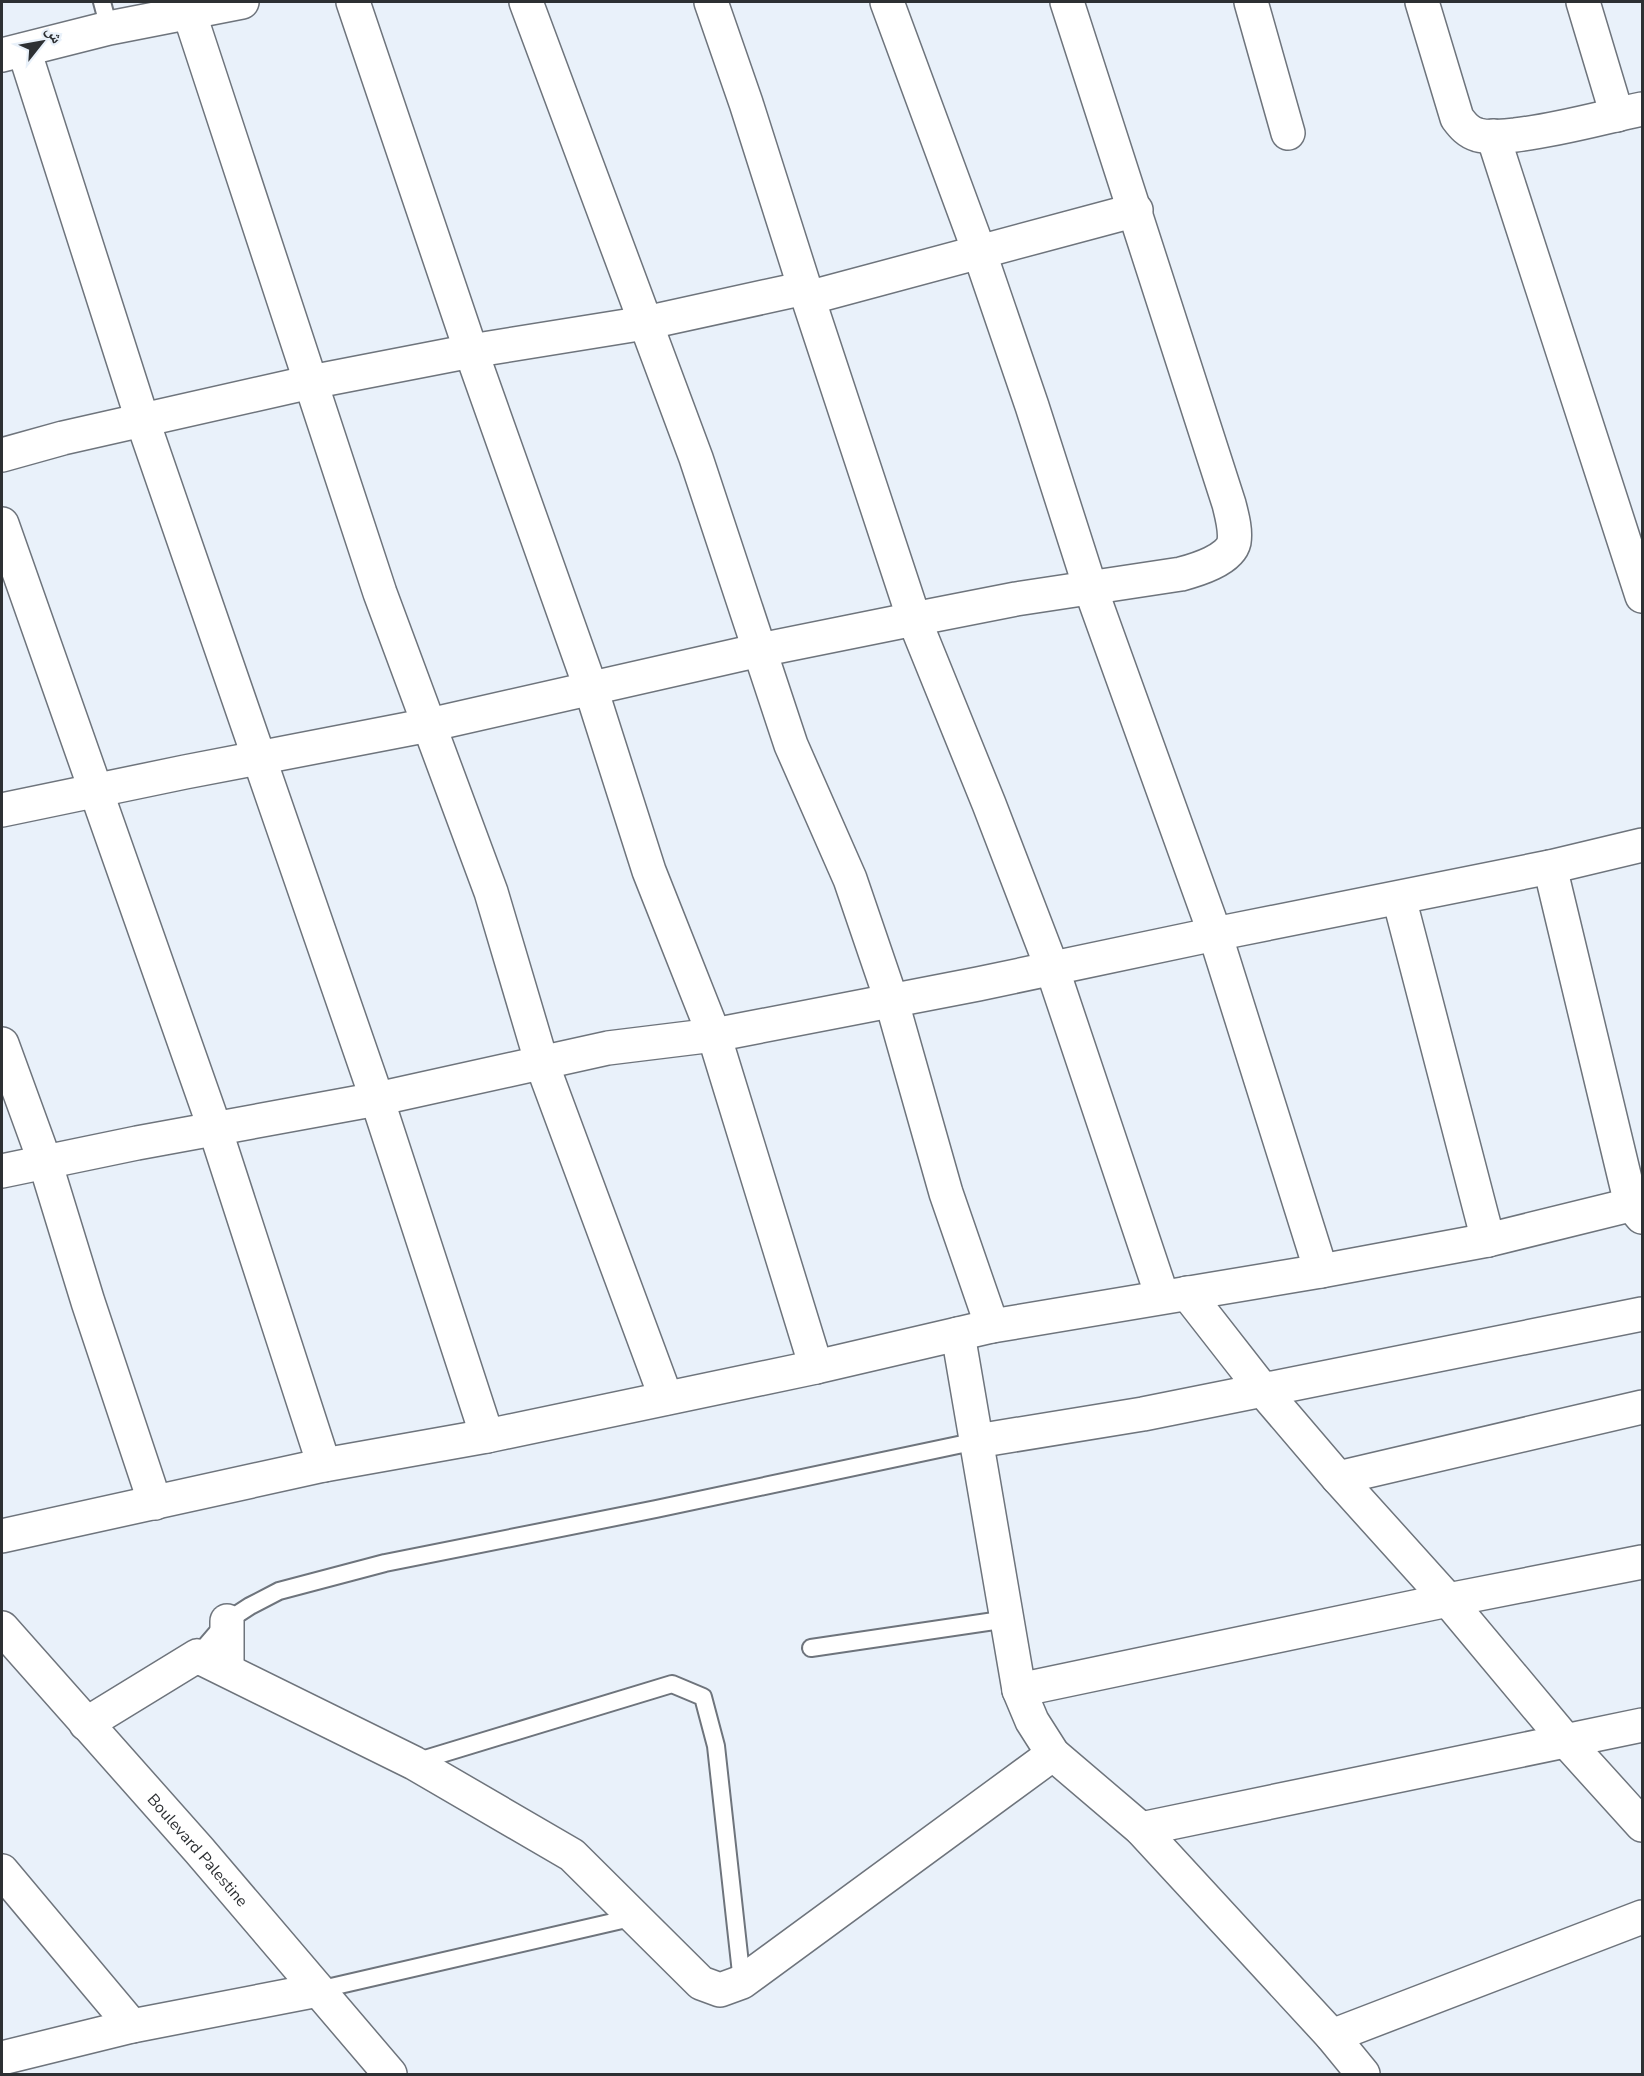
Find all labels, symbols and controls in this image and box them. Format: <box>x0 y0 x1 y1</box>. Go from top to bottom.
north arrow <box>12 12 72 72</box>
text: ش <box>40 22 68 48</box>
street label: Boulevard Palestine <box>142 1789 253 1912</box>

